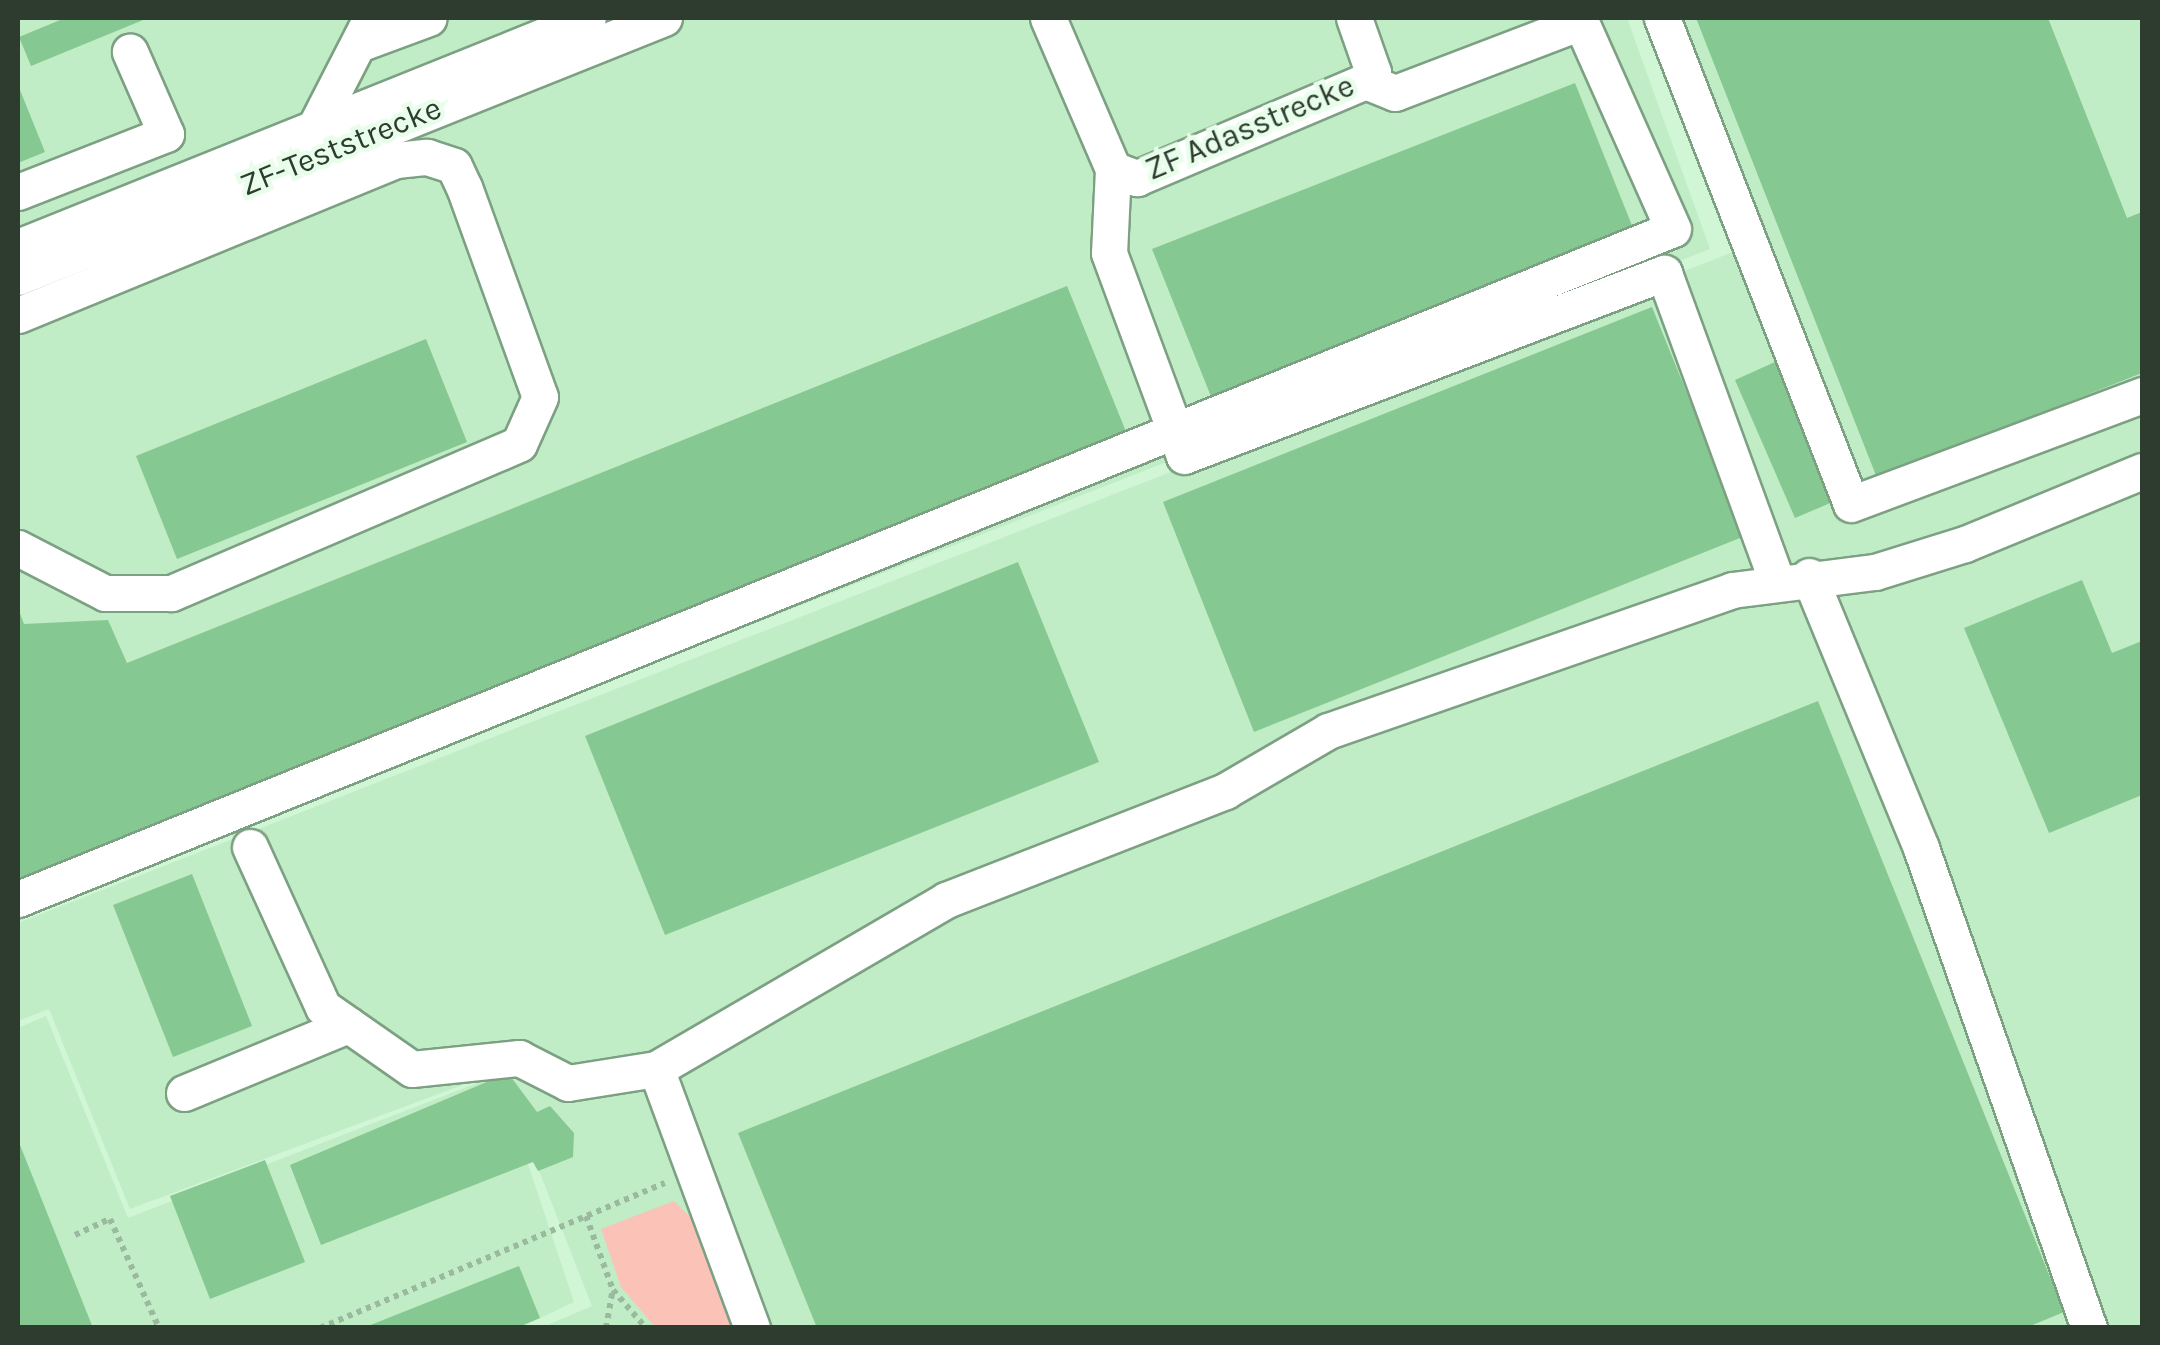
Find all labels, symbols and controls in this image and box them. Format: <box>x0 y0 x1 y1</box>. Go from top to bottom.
street label: ZF Adasstrecke <box>1140 67 1360 189</box>
street label: ZF-Teststrecke <box>235 89 447 205</box>

